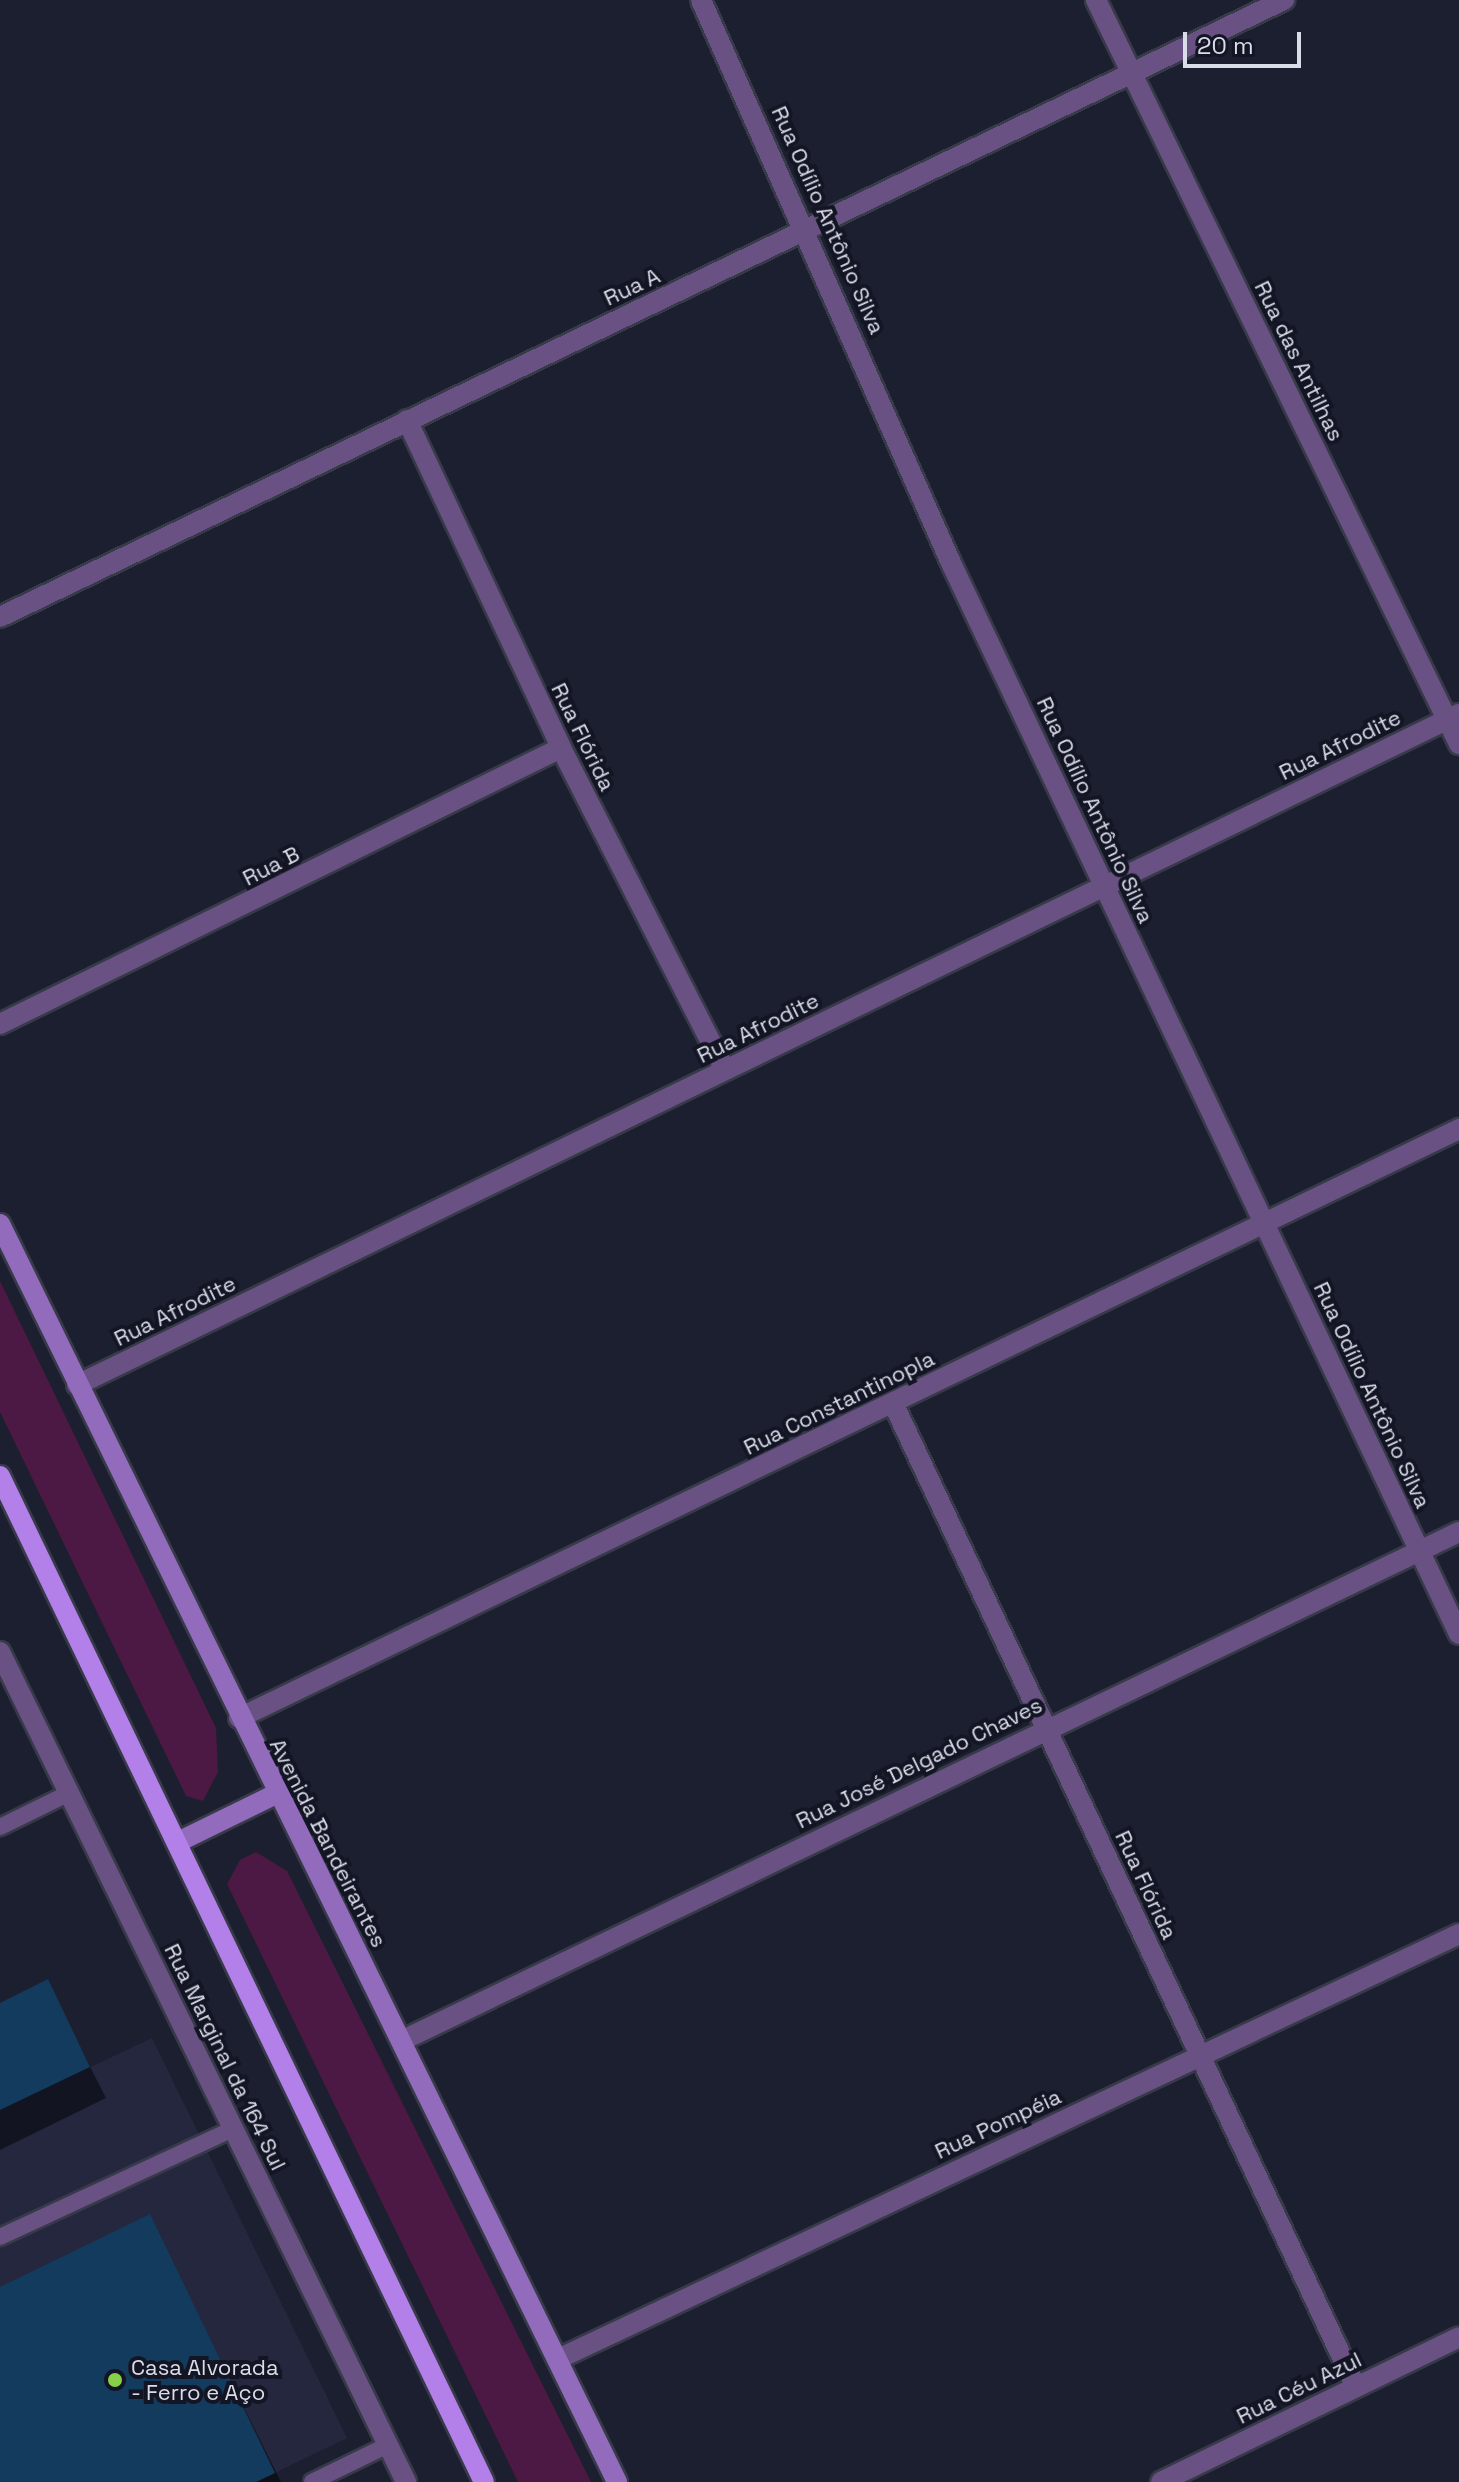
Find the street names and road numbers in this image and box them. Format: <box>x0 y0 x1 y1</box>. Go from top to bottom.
street label: Rua Odílio Antônio Silva <box>766 102 890 338</box>
street label: Rua A <box>599 262 665 312</box>
street label: Rua das Antilhas <box>1249 276 1349 446</box>
street label: Rua Flórida <box>545 679 621 795</box>
street label: Rua Odílio Antônio Silva <box>1031 693 1159 927</box>
street label: Rua Afrodite <box>1275 704 1405 786</box>
street label: Rua B <box>238 841 304 891</box>
street label: Rua Afrodite <box>693 987 823 1069</box>
street label: Rua Afrodite <box>110 1270 240 1352</box>
street label: Rua Odílio Antônio Silva <box>1308 1278 1436 1512</box>
street label: Rua Constantinopla <box>739 1345 939 1461</box>
street label: Rua José Delgado Chaves <box>792 1692 1046 1834</box>
street label: Avenida Bandeirantes <box>264 1734 392 1952</box>
street label: Rua Flórida <box>1109 1826 1183 1944</box>
street label: Rua Marginal da 164 Sul <box>159 1939 291 2175</box>
street label: Rua Pompéia <box>931 2083 1065 2165</box>
street label: Rua Céu Azul <box>1232 2346 1366 2430</box>

